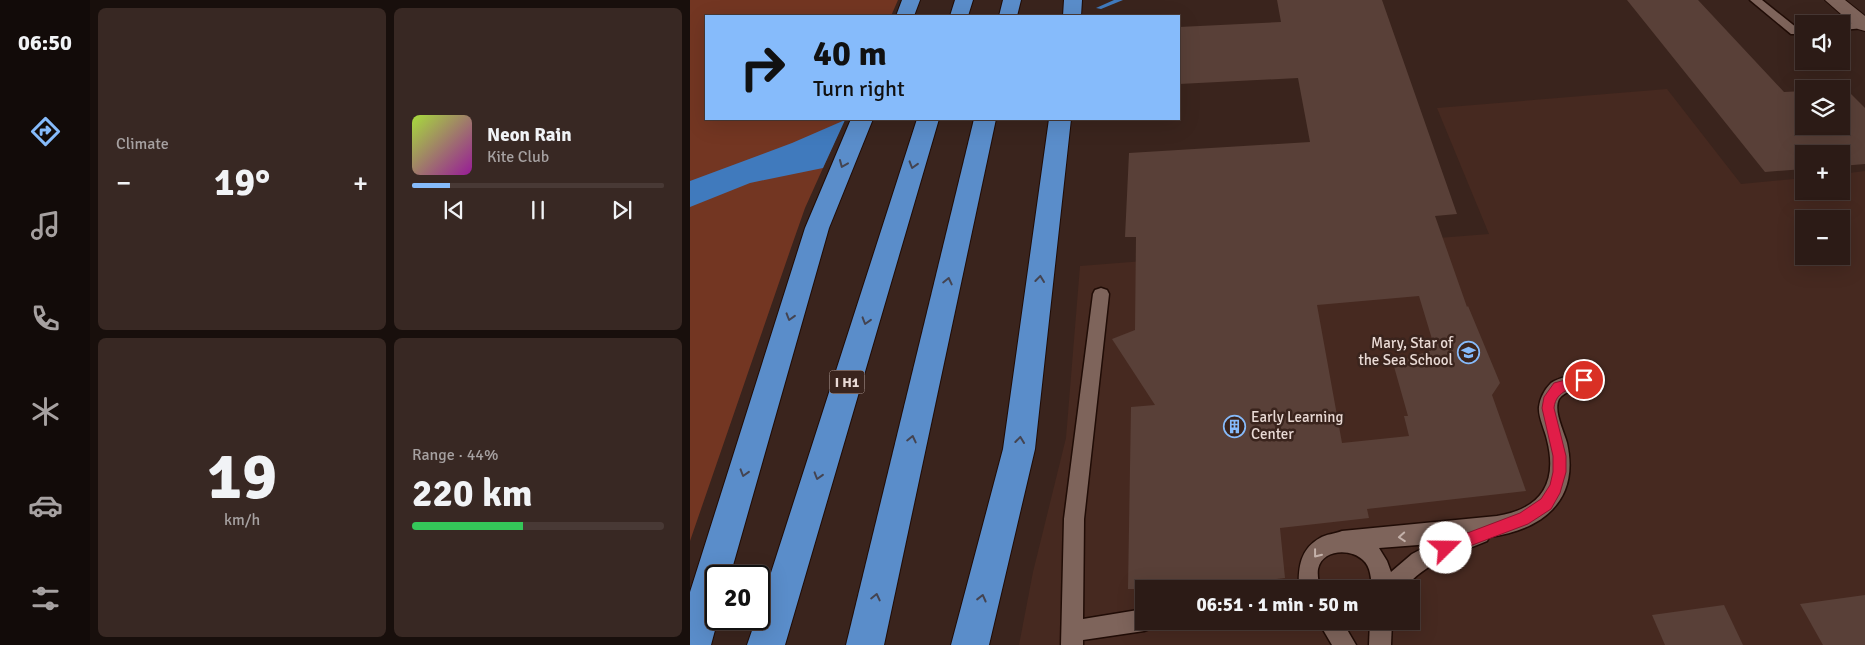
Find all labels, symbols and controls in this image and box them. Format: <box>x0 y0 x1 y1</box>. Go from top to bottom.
map controls <box>1795 15 1850 265</box>
button: sound <box>1795 15 1850 70</box>
text: 06:50 <box>18 29 72 56</box>
text: 40 m <box>813 32 887 75</box>
icon: right <box>730 35 795 100</box>
text: Turn right <box>813 75 905 102</box>
button: layers <box>1795 80 1850 135</box>
icon: directions <box>28 114 63 149</box>
text: Neon Rain <box>487 123 572 147</box>
text: Climate <box>116 134 169 154</box>
button: + <box>1795 145 1850 200</box>
text: Kite Club <box>487 147 549 167</box>
text: 19° <box>214 159 270 206</box>
one-way arrow <box>839 159 850 168</box>
one-way arrow <box>909 161 919 169</box>
text: − <box>116 166 131 200</box>
text: + <box>353 166 368 200</box>
icon: previous <box>440 196 468 224</box>
icon: pause <box>524 196 552 224</box>
icon: next <box>608 196 636 224</box>
icon: music <box>28 208 63 243</box>
button: − <box>1795 210 1850 265</box>
one-way arrow <box>1034 274 1045 282</box>
one-way arrow <box>942 276 953 285</box>
icon: phone <box>28 301 63 336</box>
one-way arrow <box>786 312 796 321</box>
one-way arrow <box>861 316 871 324</box>
place label: Mary, Star of the Sea School <box>1358 334 1454 369</box>
school or university icon: Mary, Star of the Sea School <box>1457 340 1481 364</box>
pin <box>1563 359 1605 401</box>
icon: arrive <box>1570 366 1598 394</box>
road number: I H1 <box>830 371 864 394</box>
icon: climate <box>28 394 63 429</box>
place label: Early Learning Center <box>1251 408 1344 443</box>
building icon: Early Learning Center <box>1223 414 1247 438</box>
one-way arrow <box>906 435 917 443</box>
one-way arrow <box>1014 436 1025 444</box>
text: 19 <box>207 437 277 517</box>
text: Range · 44% <box>412 445 498 465</box>
one-way arrow <box>739 468 749 476</box>
text: 220 km <box>412 470 533 517</box>
one-way arrow <box>814 471 824 480</box>
icon: car <box>28 488 63 523</box>
text: km/h <box>224 510 260 530</box>
position arrow <box>1419 521 1471 573</box>
one-way arrow <box>1398 531 1406 542</box>
one-way arrow <box>1314 549 1323 558</box>
speed limit sign: 20 <box>705 565 770 630</box>
icon: filters <box>28 581 63 616</box>
one-way arrow <box>870 593 881 602</box>
one-way arrow <box>976 593 987 602</box>
text: 06:51 · 1 min · 50 m <box>1197 593 1358 617</box>

